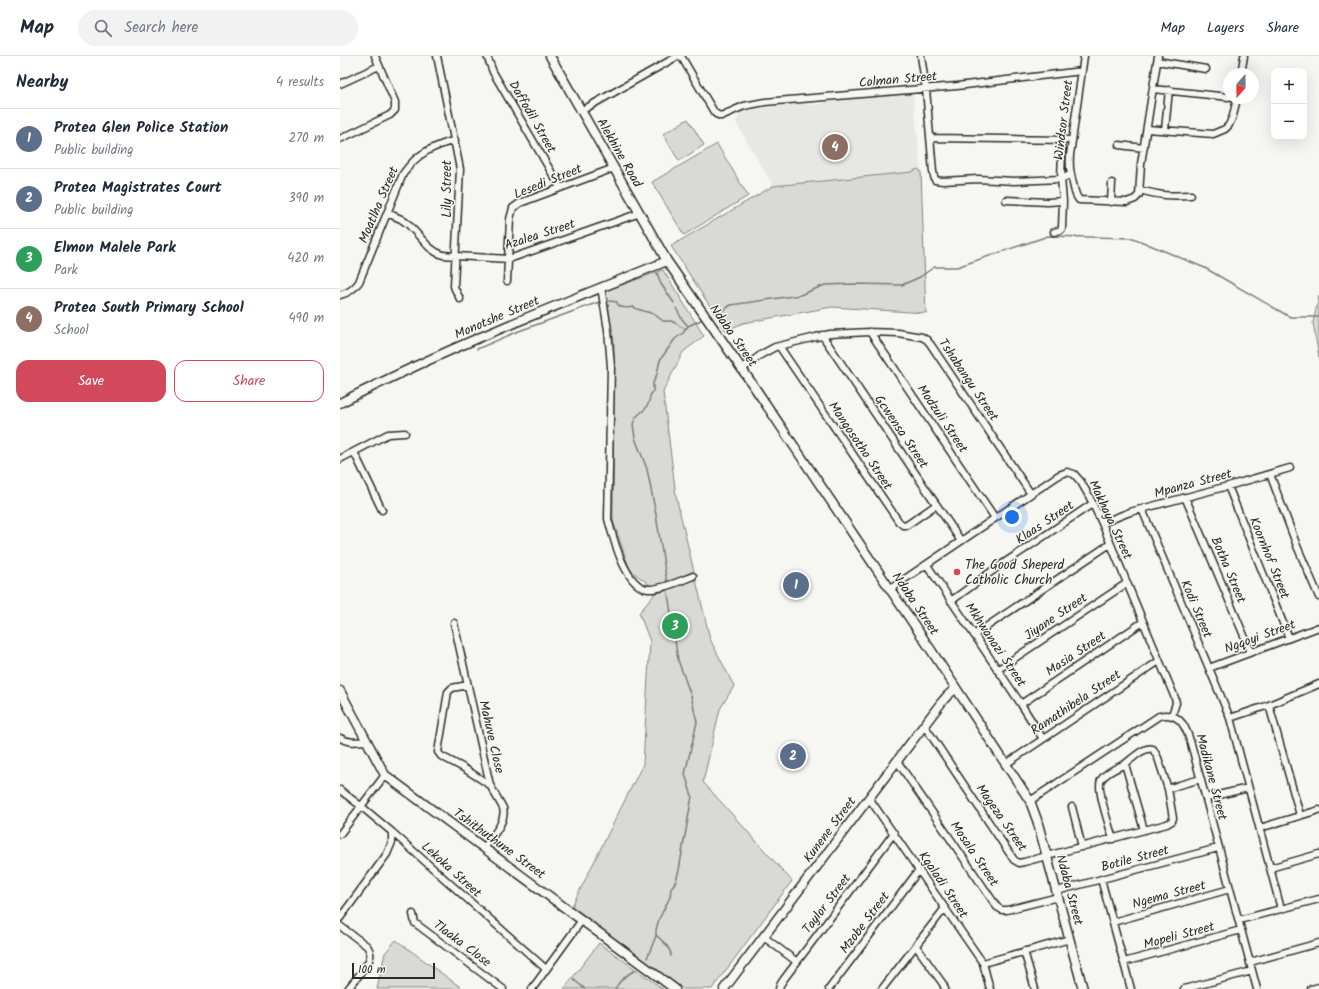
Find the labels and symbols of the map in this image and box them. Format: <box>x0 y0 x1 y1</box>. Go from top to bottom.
street label: Colman Street <box>858 66 939 94</box>
north arrow <box>1223 68 1259 104</box>
street label: Daffodil Street <box>503 77 562 158</box>
street label: Windsor Street <box>1049 78 1079 161</box>
street label: Alekhine Road <box>591 114 648 192</box>
pin: 4 <box>822 132 848 162</box>
street label: Lesedi Street <box>511 158 586 205</box>
street label: Lily Street <box>437 159 458 218</box>
street label: Moatlha Street <box>353 162 405 247</box>
street label: Azalea Street <box>502 213 579 256</box>
street label: Monotshe Street <box>451 290 544 345</box>
street label: Ndaba Street <box>704 300 763 373</box>
street label: Tshabangu Street <box>932 334 1004 426</box>
street label: Modzuli Street <box>911 380 973 458</box>
street label: Gcwensa Street <box>869 391 934 474</box>
street label: Mangosotho Street <box>823 397 898 495</box>
street label: Mpanza Street <box>1152 463 1235 504</box>
street label: Makhaya Street <box>1082 477 1138 564</box>
street label: Klaas Street <box>1011 495 1079 550</box>
your location <box>1002 507 1022 527</box>
street label: Koornhof Street <box>1243 514 1295 603</box>
street label: Botha Street <box>1205 533 1252 607</box>
place label: The Good Sheperd Catholic Church <box>965 555 1064 591</box>
marker: The Good Sheperd Catholic Church <box>952 567 962 577</box>
street label: Ndaba Street <box>886 568 945 641</box>
pin: 1 <box>783 570 809 600</box>
street label: Kodi Street <box>1174 577 1218 642</box>
street label: Jiyane Street <box>1020 588 1093 646</box>
street label: Mkhwanazi Street <box>959 598 1032 692</box>
pin: 3 <box>662 611 688 641</box>
street label: Ngqoyi Street <box>1221 614 1299 660</box>
street label: Masia Street <box>1041 625 1111 682</box>
street label: Ramathibela Street <box>1026 664 1126 741</box>
street label: Mahuve Close <box>472 698 510 776</box>
street label: Madikane Street <box>1189 731 1233 824</box>
pin: 2 <box>780 741 806 771</box>
street label: Mageza Street <box>970 780 1033 857</box>
street label: Kunene Street <box>798 792 862 867</box>
street label: Tshithuthune Street <box>448 803 550 885</box>
street label: Mosala Street <box>944 817 1004 892</box>
street label: Lekoka Street <box>416 837 487 904</box>
street label: Botile Street <box>1099 840 1172 878</box>
street label: Kgaladi Street <box>913 847 974 924</box>
street label: Ndaba Street <box>1049 852 1089 929</box>
street label: Taylor Street <box>797 869 857 939</box>
street label: Ngema Street <box>1130 875 1209 915</box>
street label: Mzobe Street <box>835 887 896 958</box>
street label: Tlaaka Close <box>429 915 496 973</box>
street label: Mopeli Street <box>1141 916 1218 956</box>
scale bar <box>352 961 435 980</box>

